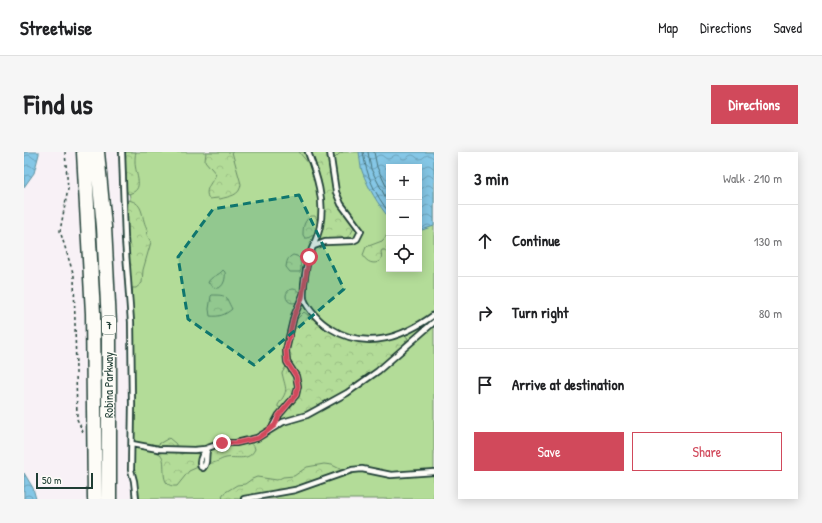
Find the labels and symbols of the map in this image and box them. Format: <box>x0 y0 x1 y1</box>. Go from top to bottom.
route start <box>300 248 318 266</box>
road number: 7 <box>102 316 116 334</box>
street label: Robina Parkway <box>100 352 117 418</box>
route end <box>213 434 231 452</box>
scale bar <box>36 471 93 490</box>

